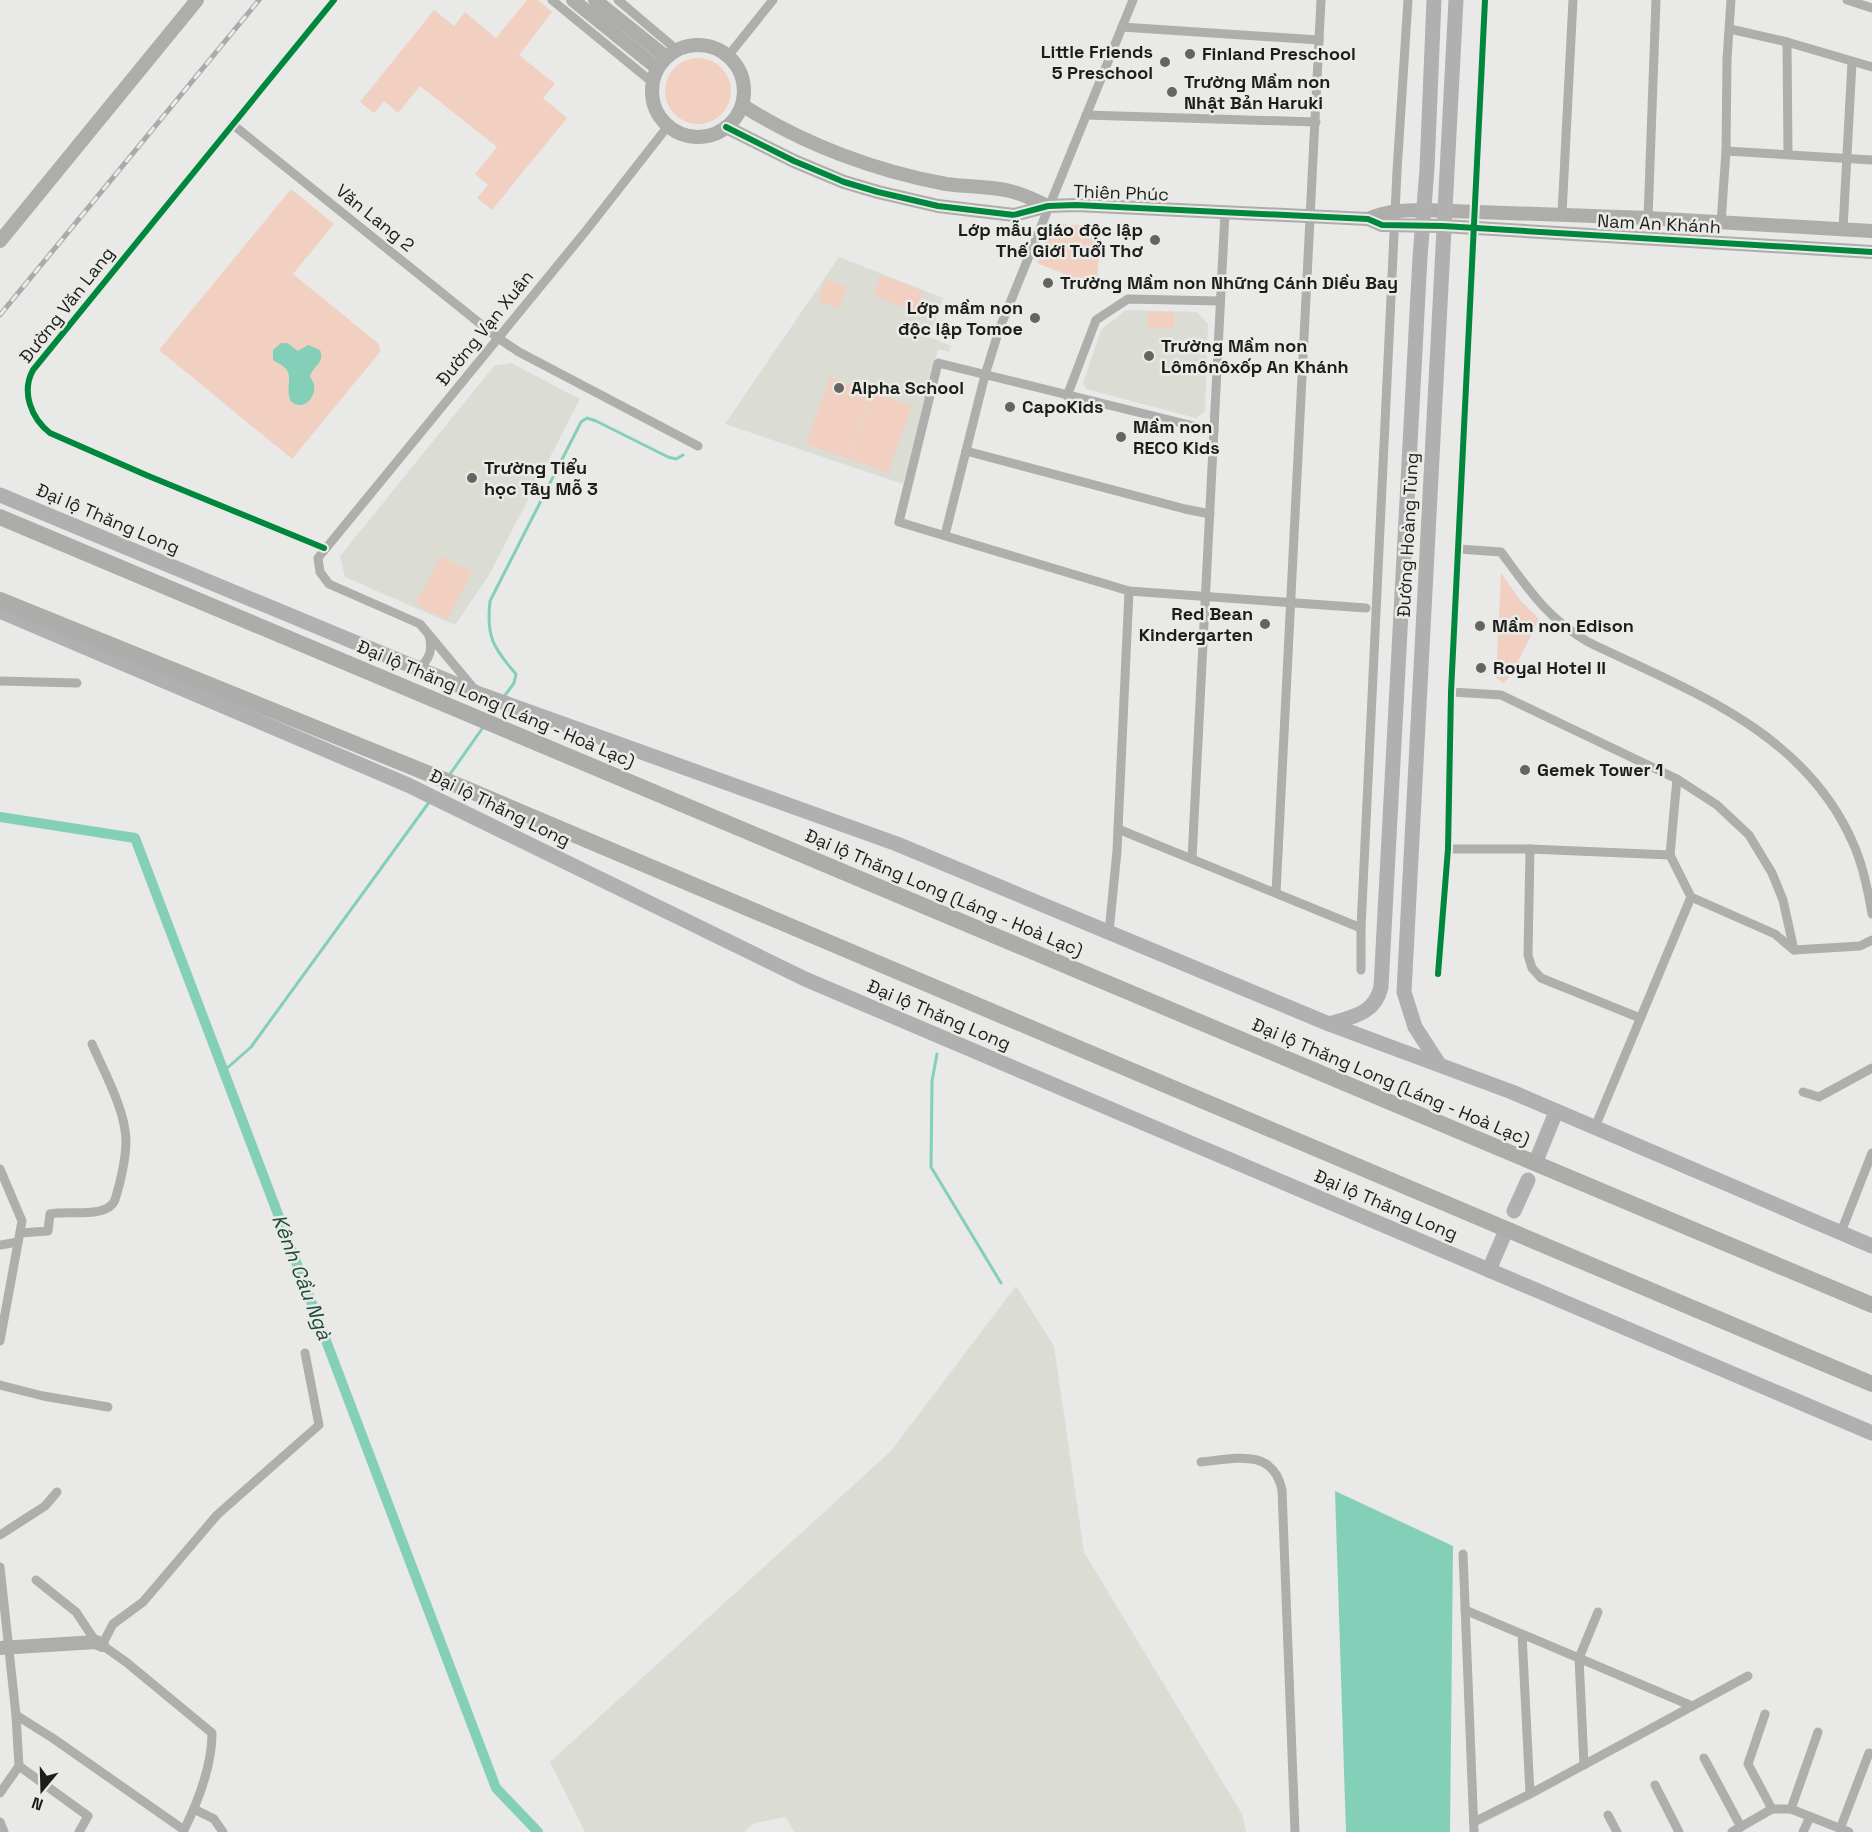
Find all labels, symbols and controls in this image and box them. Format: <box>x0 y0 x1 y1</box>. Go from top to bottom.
place label: Little Friends 5 Preschool <box>1041 40 1153 84</box>
place label: Finland Preschool <box>1202 42 1356 65</box>
marker: Finland Preschool <box>1183 47 1197 61</box>
marker: Little Friends 5 Preschool <box>1158 55 1172 69</box>
place label: Trường Mầm non Nhật Bản Haruki <box>1184 70 1330 114</box>
marker: Trường Mầm non Nhật Bản Haruki <box>1165 85 1179 99</box>
street label: Văn Lang 2 <box>331 179 419 256</box>
street label: Thiên Phúc <box>1073 179 1169 206</box>
street label: Nam An Khánh <box>1597 209 1721 238</box>
place label: Lớp mẫu giáo độc lập Thế Giới Tuổi Thơ <box>958 218 1143 262</box>
marker: Lớp mẫu giáo độc lập Thế Giới Tuổi Thơ <box>1148 233 1162 247</box>
street label: Đường Văn Lang <box>14 242 119 367</box>
street label: Đường Vạn Xuân <box>431 265 538 390</box>
place label: Trường Mầm non Những Cánh Diều Bay <box>1060 271 1398 294</box>
marker: Trường Mầm non Những Cánh Diều Bay <box>1041 276 1055 290</box>
place label: Lớp mầm non độc lập Tomoe <box>898 296 1023 340</box>
marker: Lớp mầm non độc lập Tomoe <box>1028 311 1042 325</box>
place label: Trường Mầm non Lômônôxốp An Khánh <box>1161 334 1349 378</box>
marker: Trường Mầm non Lômônôxốp An Khánh <box>1142 349 1156 363</box>
place label: Alpha School <box>851 376 964 399</box>
marker: Alpha School <box>832 381 846 395</box>
place label: CapoKids <box>1022 395 1103 418</box>
marker: CapoKids <box>1003 400 1017 414</box>
place label: Mầm non RECO Kids <box>1133 415 1220 459</box>
marker: Mầm non RECO Kids <box>1114 430 1128 444</box>
street label: Đường Hoàng Tùng <box>1392 452 1423 618</box>
place label: Trường Tiểu học Tây Mỗ 3 <box>484 456 598 500</box>
marker: Trường Tiểu học Tây Mỗ 3 <box>465 471 479 485</box>
street label: Đại lộ Thăng Long <box>33 478 183 559</box>
place label: Red Bean Kindergarten <box>1139 602 1253 646</box>
place label: Mầm non Edison <box>1492 614 1634 637</box>
marker: Red Bean Kindergarten <box>1258 617 1272 631</box>
marker: Mầm non Edison <box>1473 619 1487 633</box>
street label: Đại lộ Thăng Long (Láng - Hoà Lạc) <box>354 634 639 773</box>
place label: Royal Hotel II <box>1493 656 1606 679</box>
marker: Royal Hotel II <box>1474 661 1488 675</box>
place label: Gemek Tower 1 <box>1537 758 1663 781</box>
marker: Gemek Tower 1 <box>1518 763 1532 777</box>
street label: Đại lộ Thăng Long <box>426 764 574 852</box>
street label: Đại lộ Thăng Long (Láng - Hoà Lạc) <box>802 823 1087 962</box>
street label: Đại lộ Thăng Long <box>864 974 1014 1055</box>
street label: Đại lộ Thăng Long (Láng - Hoà Lạc) <box>1249 1012 1534 1151</box>
street label: Đại lộ Thăng Long <box>1311 1164 1461 1245</box>
water label: Kênh Cầu Ngà <box>266 1211 338 1344</box>
north arrow <box>12 1760 72 1820</box>
text: N <box>29 1792 46 1815</box>

